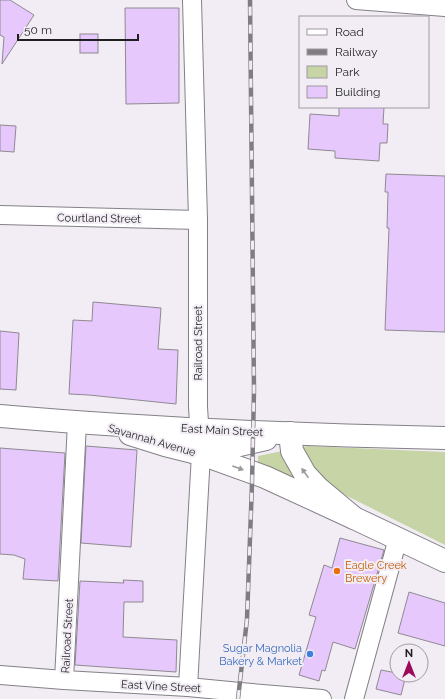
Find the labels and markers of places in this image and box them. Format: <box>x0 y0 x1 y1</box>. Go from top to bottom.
place label: Eagle Creek Brewery <box>345 559 407 585</box>
marker: Eagle Creek Brewery <box>332 566 342 576</box>
place label: Sugar Magnolia Bakery & Market <box>219 642 302 668</box>
marker: Sugar Magnolia Bakery & Market <box>305 649 315 659</box>

